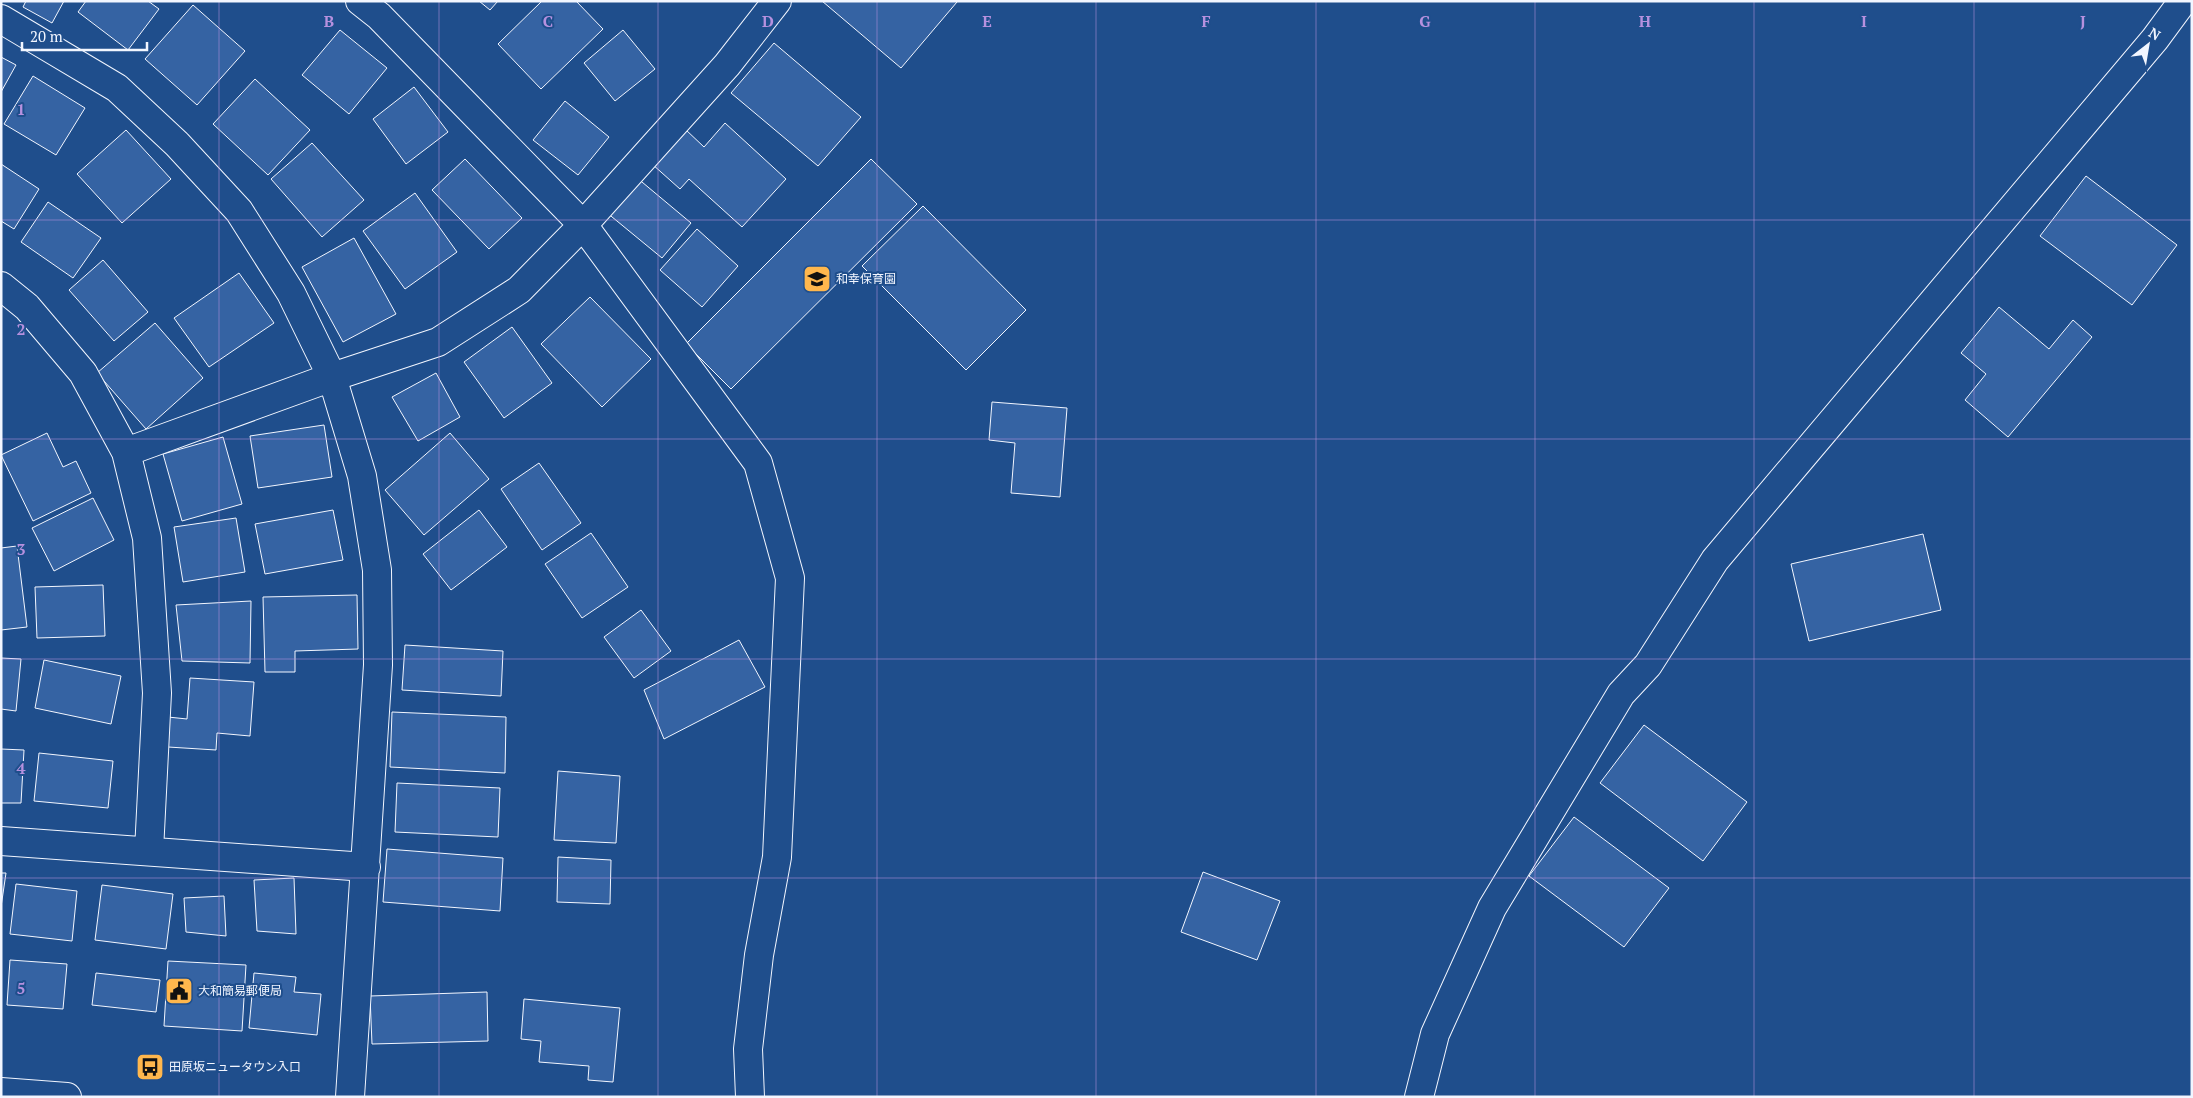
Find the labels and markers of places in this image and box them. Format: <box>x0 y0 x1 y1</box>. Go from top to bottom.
school or university icon: 和幸保育園 <box>802 264 832 294</box>
place label: 和幸保育園 <box>836 271 896 286</box>
public building icon: 大和簡易郵便局 <box>164 976 194 1006</box>
place label: 大和簡易郵便局 <box>198 983 282 998</box>
bus stop icon: 田原坂ニュータウン入口 <box>135 1052 165 1082</box>
place label: 田原坂ニュータウン入口 <box>169 1059 301 1074</box>

